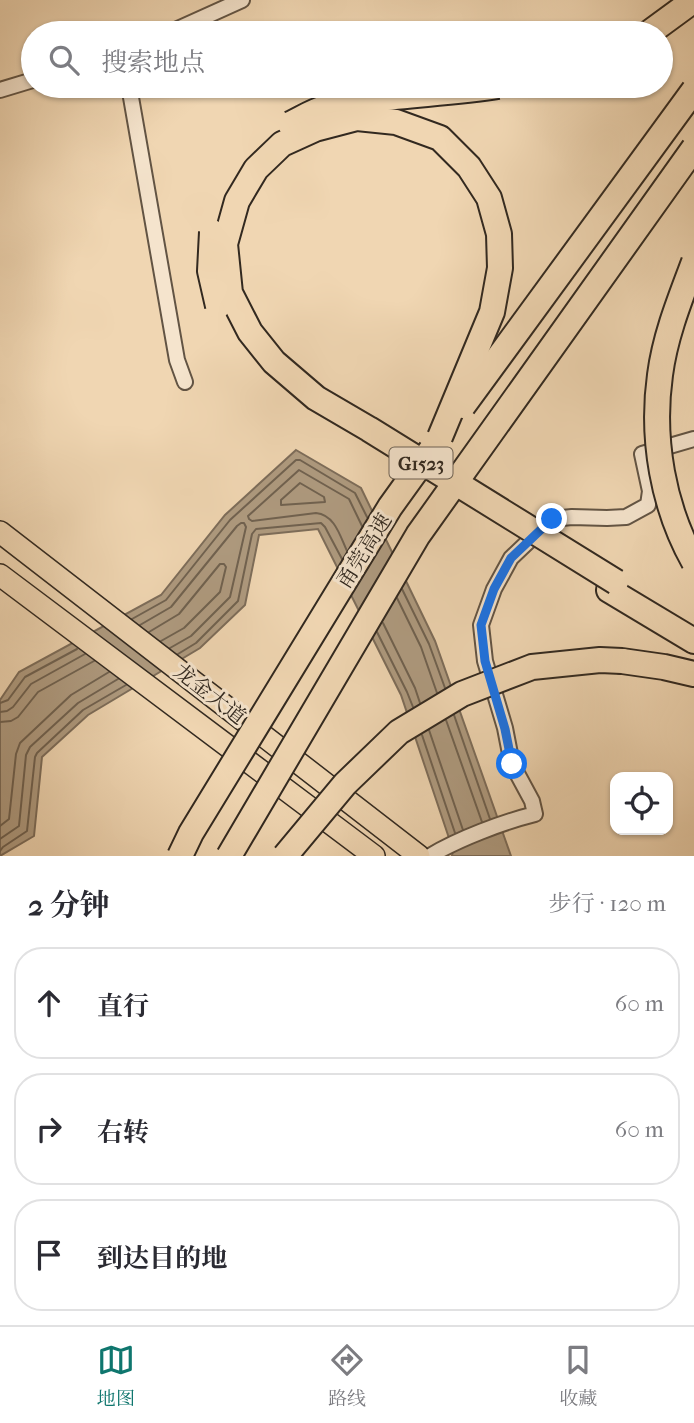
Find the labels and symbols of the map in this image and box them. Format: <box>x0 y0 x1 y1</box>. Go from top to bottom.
road number: G1523 <box>390 447 452 478</box>
route end <box>536 503 567 534</box>
street label: 甬莞高速 <box>332 509 396 593</box>
street label: 龙金大道 <box>170 659 250 729</box>
route start <box>496 748 527 779</box>

